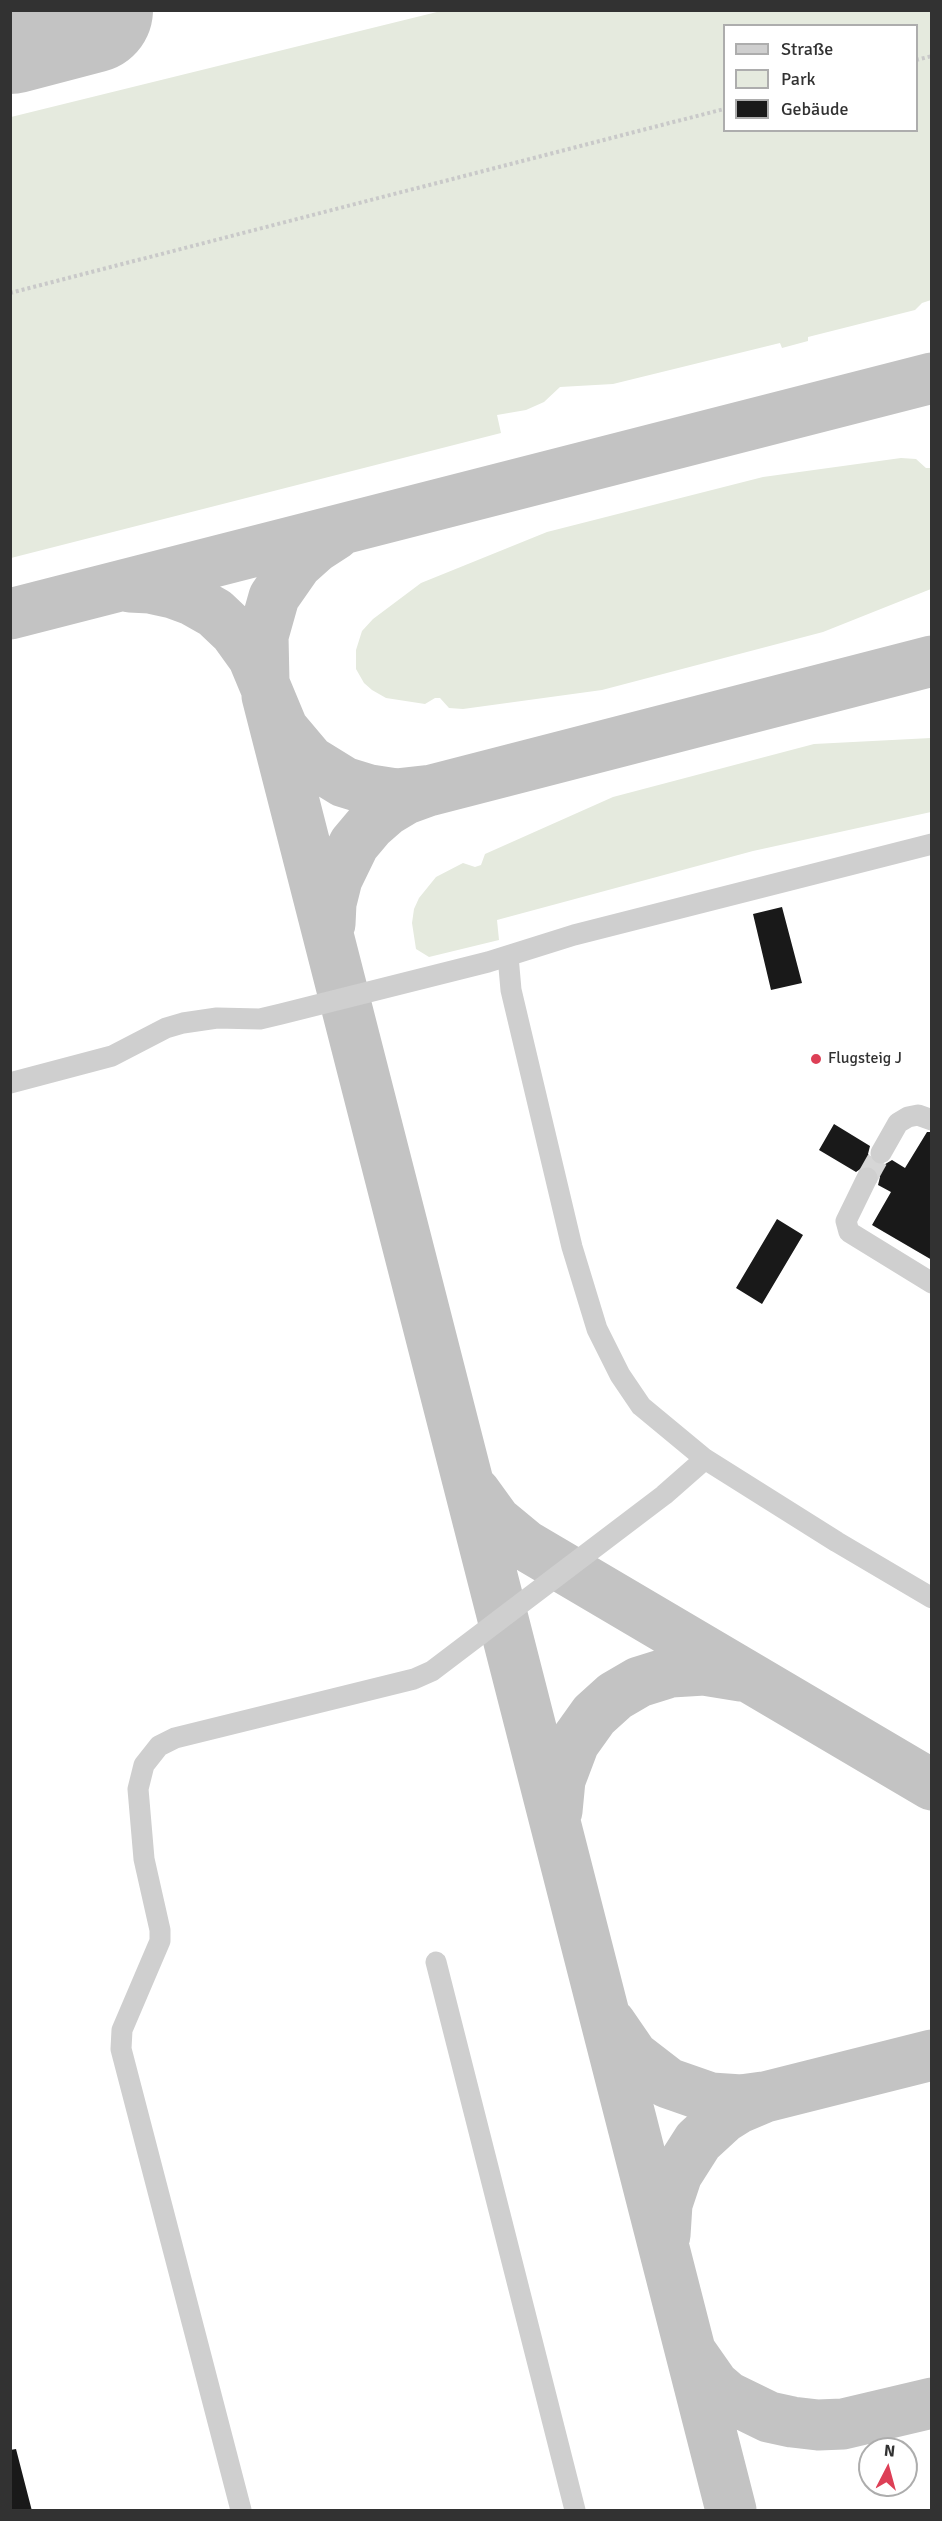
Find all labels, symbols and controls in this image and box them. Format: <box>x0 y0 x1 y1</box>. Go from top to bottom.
legend <box>723 24 918 132</box>
text: Straße <box>781 38 833 60</box>
text: Park <box>781 68 816 90</box>
text: Gebäude <box>781 98 849 120</box>
place label: Flugsteig J <box>828 1049 902 1069</box>
marker: Flugsteig J <box>809 1052 823 1066</box>
north arrow <box>858 2437 918 2497</box>
text: N <box>883 2441 896 2462</box>

